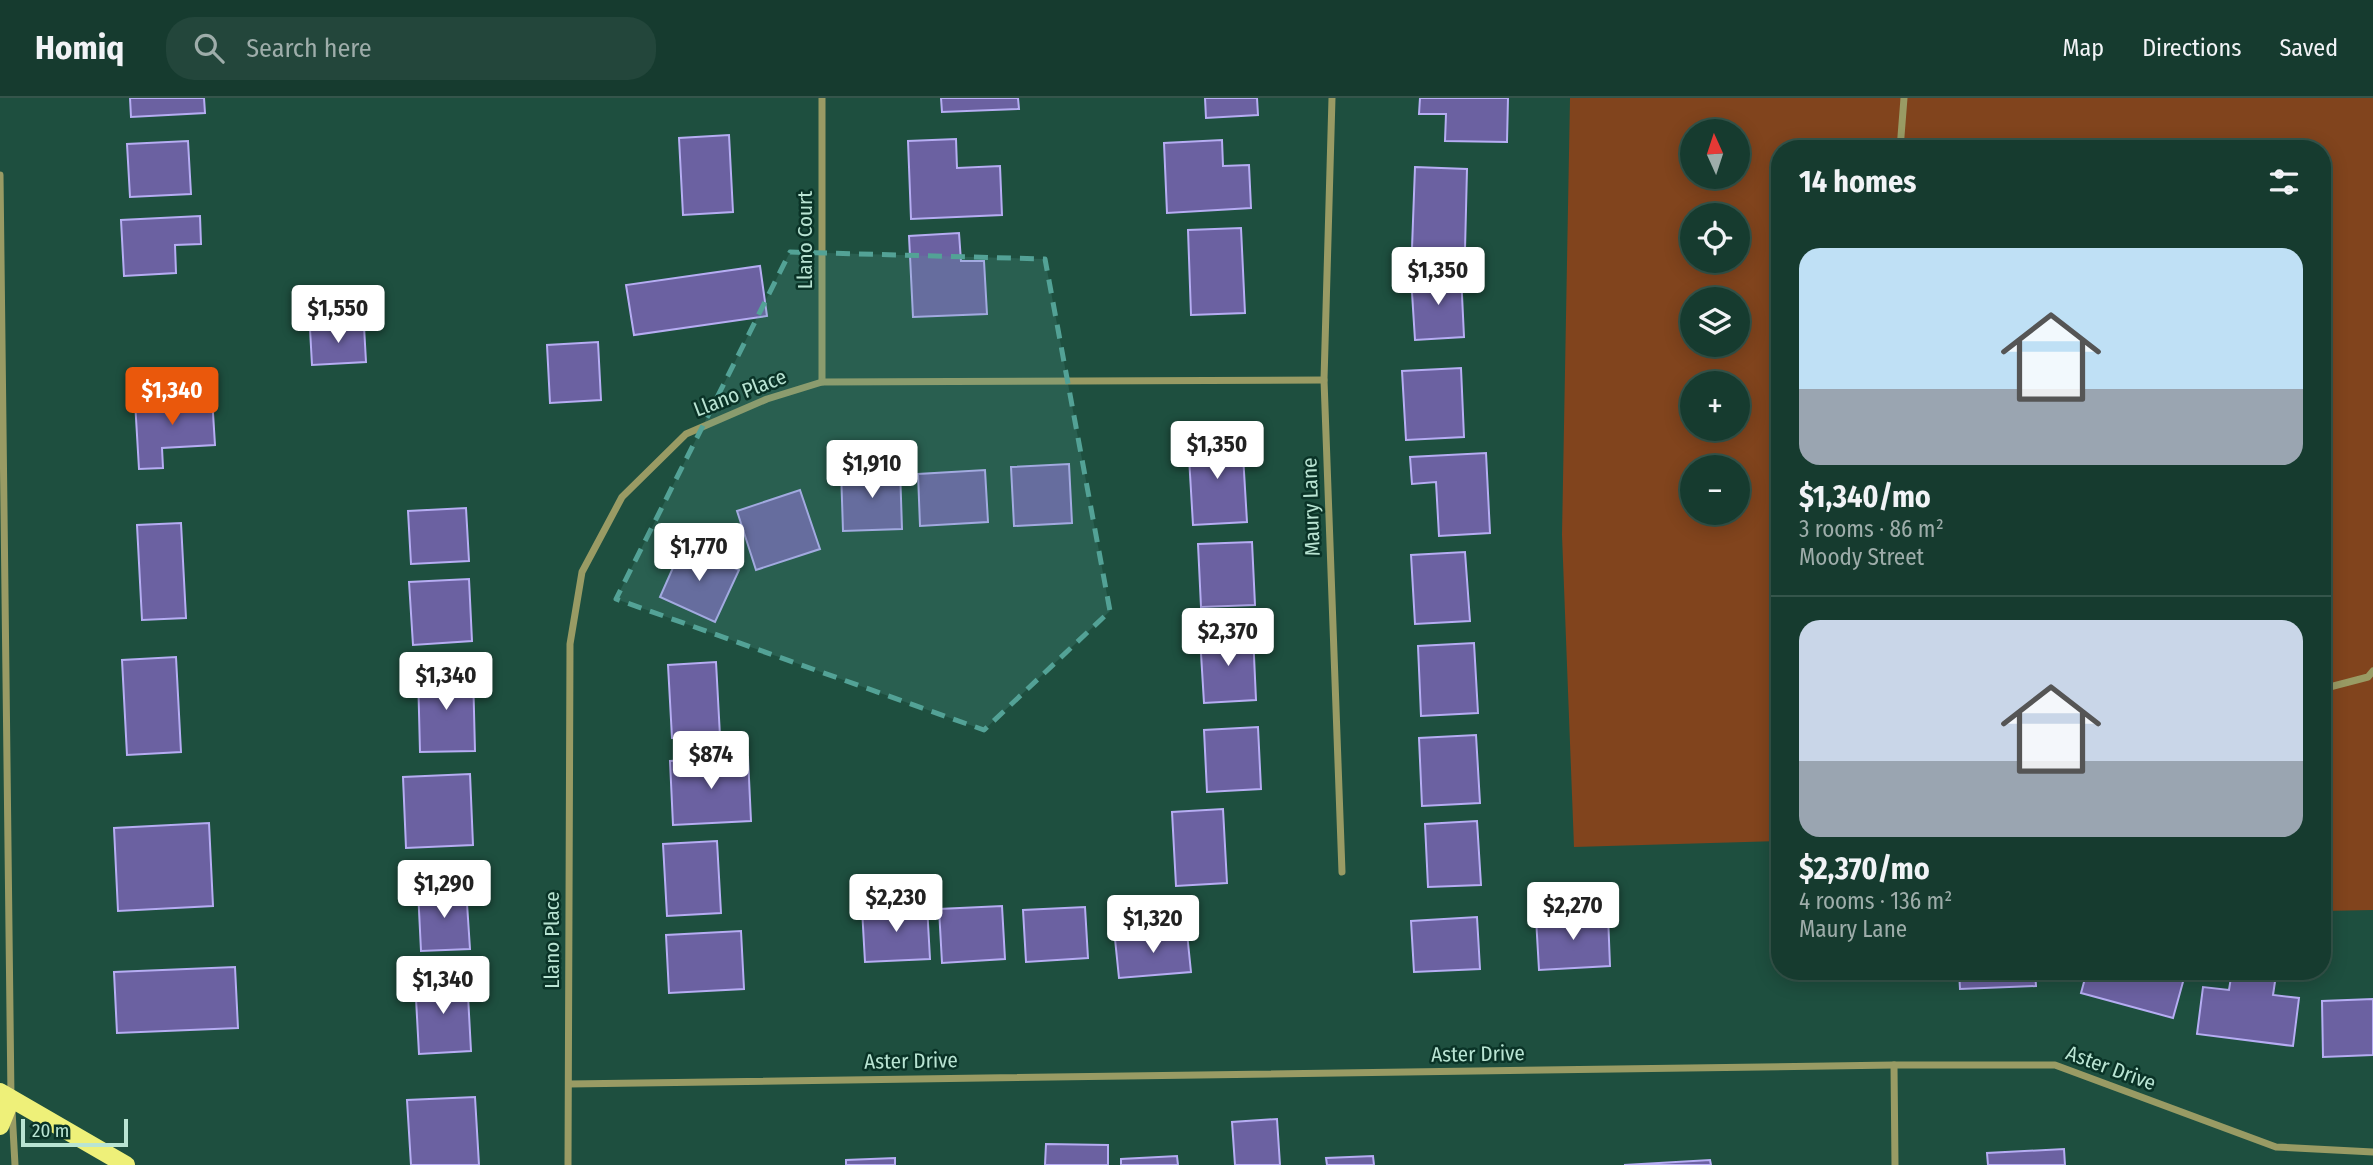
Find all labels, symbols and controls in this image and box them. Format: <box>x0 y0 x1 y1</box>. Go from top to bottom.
search box <box>166 17 656 80</box>
text: Homiq <box>35 28 124 68</box>
icon: search <box>190 29 228 67</box>
text: Search here <box>246 33 371 64</box>
text: Map <box>2063 34 2104 62</box>
text: Directions <box>2142 34 2241 62</box>
text: Saved <box>2279 34 2338 62</box>
north arrow <box>1680 119 1750 189</box>
map controls <box>1680 119 1750 525</box>
icon: filters <box>2265 163 2303 201</box>
text: 14 homes <box>1799 164 1916 200</box>
street label: Llano Court <box>792 191 818 289</box>
button: locate <box>1680 203 1750 273</box>
pin: $1,350 <box>1381 248 1495 307</box>
text: $1,350 <box>1408 256 1468 284</box>
pin: $1,550 <box>281 286 395 345</box>
button: layers <box>1680 287 1750 357</box>
text: $1,550 <box>308 294 368 322</box>
icon: home <box>1988 294 2114 420</box>
street label: Llano Place <box>690 363 790 423</box>
pin: $1,340 <box>115 368 229 427</box>
button: + <box>1680 371 1750 441</box>
text: $1,340 <box>141 376 203 404</box>
pin: $1,350 <box>1160 422 1274 481</box>
text: $1,350 <box>1187 430 1247 458</box>
pin: $1,910 <box>815 440 929 500</box>
text: $1,910 <box>843 449 901 477</box>
button: − <box>1680 455 1750 525</box>
street label: Maury Lane <box>1296 457 1326 557</box>
text: $1,340/mo <box>1799 479 1931 515</box>
text: 3 rooms · 86 m² <box>1799 515 1944 543</box>
pin: $1,770 <box>642 524 756 583</box>
text: $1,770 <box>670 532 728 560</box>
text: Moody Street <box>1799 543 1924 571</box>
pin: $2,370 <box>1171 608 1285 668</box>
text: $2,370 <box>1198 617 1258 645</box>
pin: $1,340 <box>389 652 503 712</box>
text: $1,340 <box>415 661 477 689</box>
icon: home <box>1988 666 2114 792</box>
pin: $874 <box>670 732 752 791</box>
text: $874 <box>689 740 733 768</box>
text: $2,370/mo <box>1799 851 1930 887</box>
pin: $1,290 <box>387 860 501 920</box>
text: $1,290 <box>414 869 474 897</box>
pin: $2,230 <box>839 874 953 934</box>
pin: $2,270 <box>1516 882 1630 942</box>
text: $2,230 <box>865 883 927 911</box>
text: 4 rooms · 136 m² <box>1799 887 1952 915</box>
street label: Llano Place <box>539 891 565 989</box>
text: $2,270 <box>1543 891 1603 919</box>
pin: $1,320 <box>1096 896 1210 955</box>
text: $1,320 <box>1123 904 1183 932</box>
text: Maury Lane <box>1799 915 1907 943</box>
pin: $1,340 <box>386 956 500 1016</box>
text: $1,340 <box>412 965 474 993</box>
street label: Aster Drive <box>1431 1040 1525 1068</box>
street label: Aster Drive <box>2063 1040 2159 1096</box>
street label: Aster Drive <box>864 1047 958 1075</box>
scale bar <box>21 1116 128 1148</box>
text: 20 m <box>32 1119 69 1142</box>

